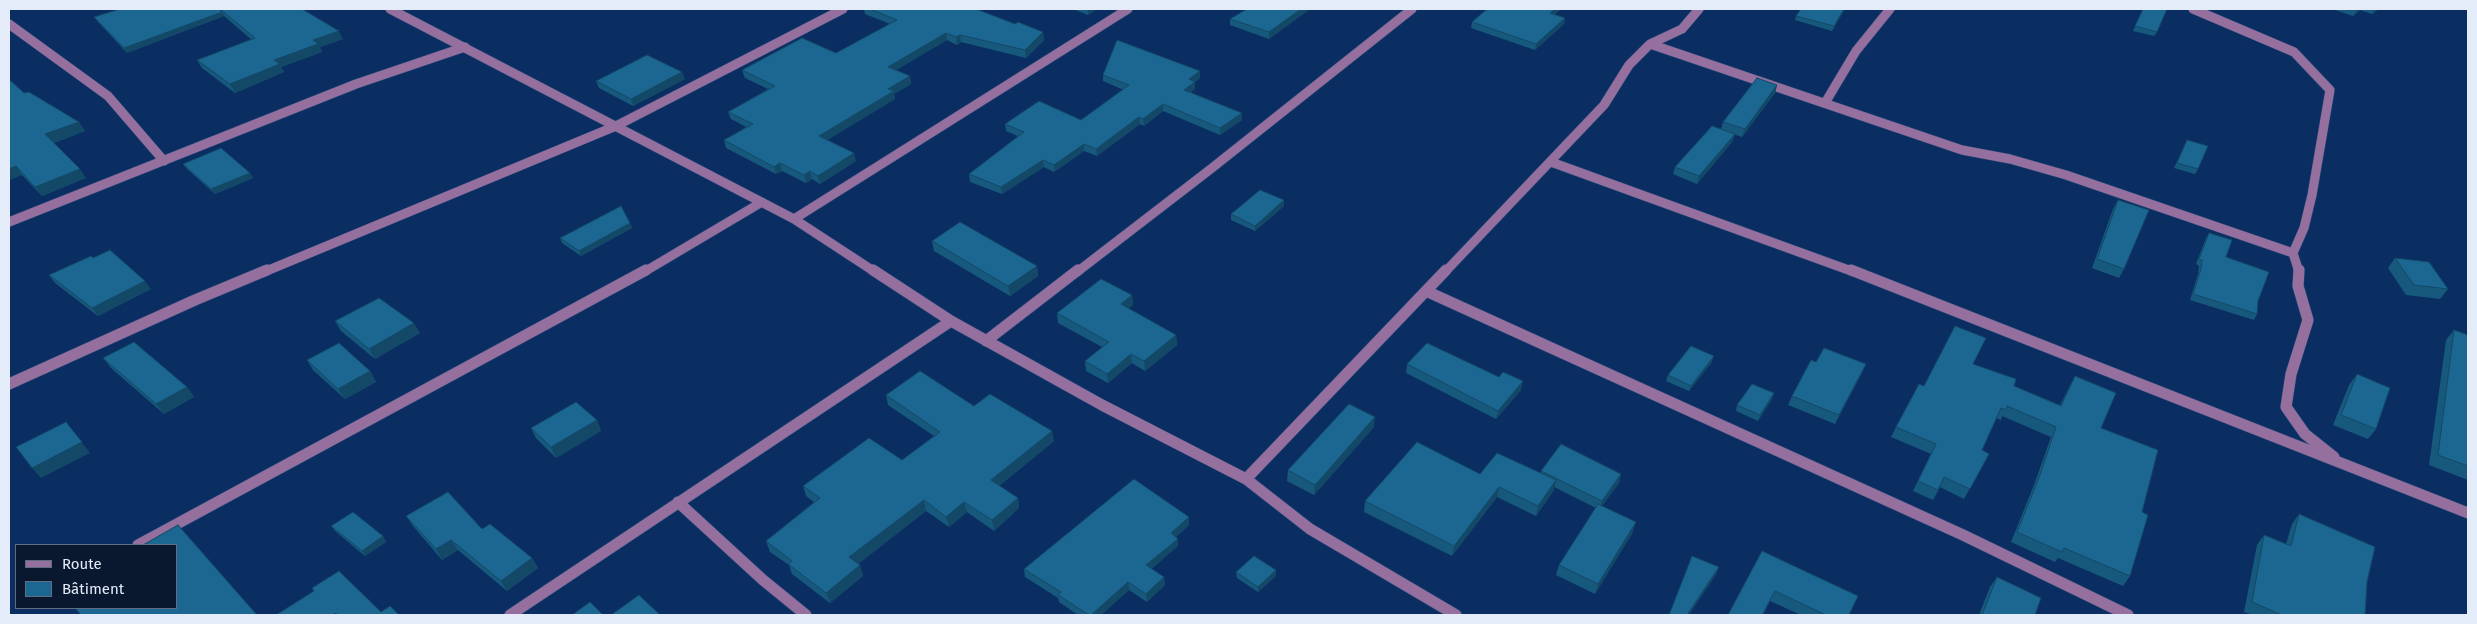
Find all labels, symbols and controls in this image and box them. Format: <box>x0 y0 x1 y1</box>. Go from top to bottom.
legend <box>15 544 178 609</box>
text: Route <box>62 555 102 573</box>
text: Bâtiment <box>62 580 124 598</box>

